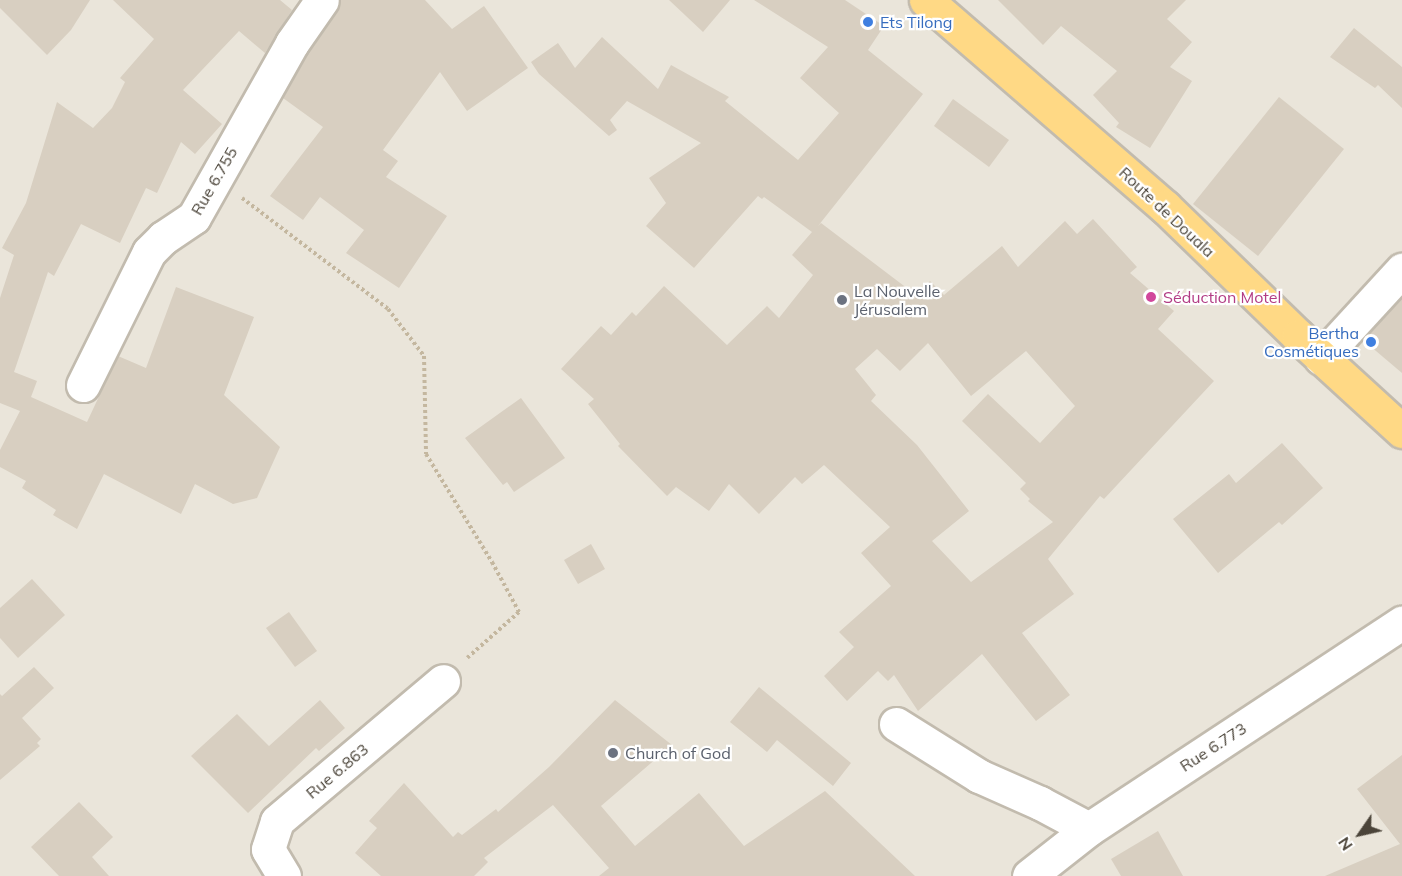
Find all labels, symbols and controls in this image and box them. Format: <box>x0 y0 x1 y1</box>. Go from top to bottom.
place label: Ets Tilong <box>880 12 952 32</box>
marker: Ets Tilong <box>861 15 875 29</box>
street label: Rue 6.755 <box>187 144 241 218</box>
street label: Route de Douala <box>1115 163 1219 261</box>
place label: La Nouvelle Jérusalem <box>854 281 940 319</box>
place label: Séduction Motel <box>1163 287 1281 307</box>
marker: Séduction Motel <box>1144 290 1158 304</box>
marker: La Nouvelle Jérusalem <box>835 293 849 307</box>
place label: Bertha Cosmétiques <box>1264 323 1359 361</box>
marker: Bertha Cosmétiques <box>1364 335 1378 349</box>
street label: Rue 6.773 <box>1176 718 1250 776</box>
street label: Rue 6.863 <box>302 739 372 803</box>
place label: Church of God <box>625 743 731 763</box>
marker: Church of God <box>606 746 620 760</box>
north arrow <box>1330 804 1390 864</box>
text: N <box>1333 833 1357 855</box>

